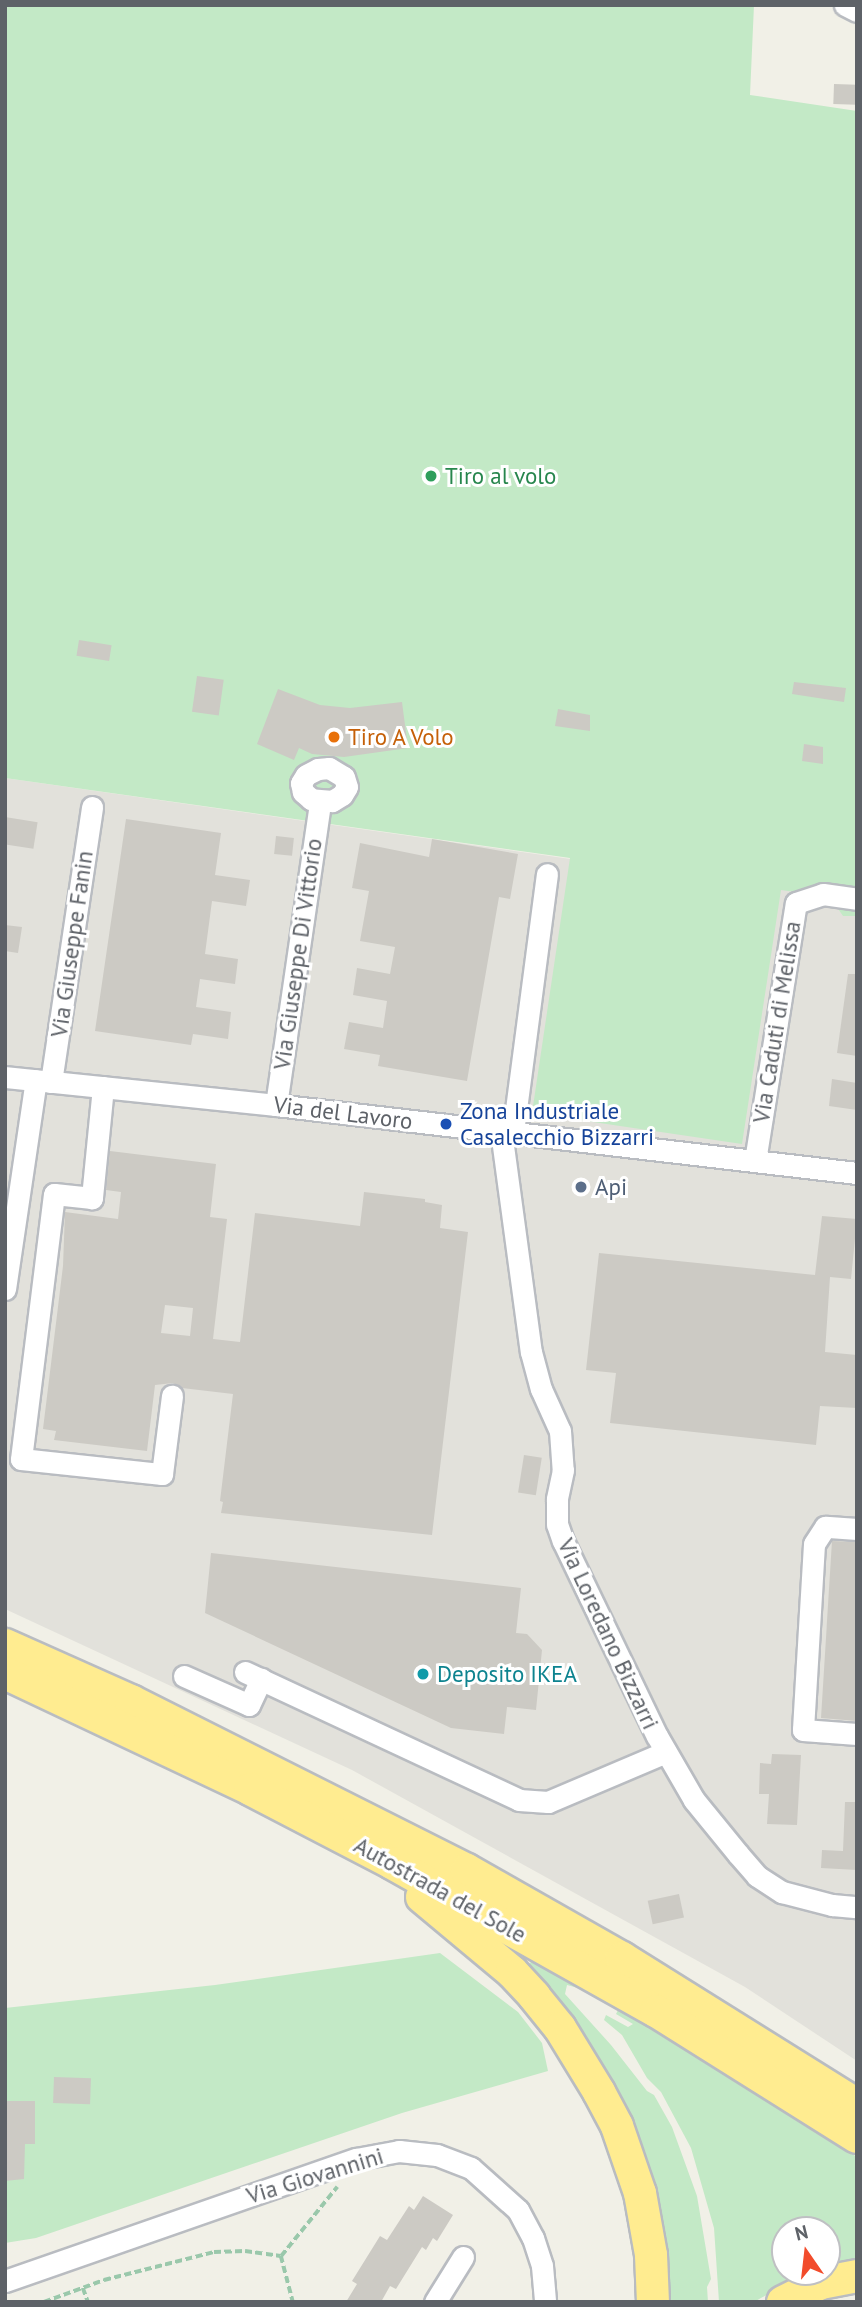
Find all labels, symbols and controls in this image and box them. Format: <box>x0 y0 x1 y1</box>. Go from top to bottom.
place label: Tiro al volo <box>445 462 557 490</box>
marker: Tiro al volo <box>423 468 439 484</box>
place label: Tiro A Volo <box>348 723 456 751</box>
marker: Tiro A Volo <box>326 729 342 745</box>
street label: Via Giuseppe Di Vittorio <box>268 836 328 1072</box>
street label: Via Giuseppe Fanin <box>45 849 99 1039</box>
street label: Via Caduti di Melissa <box>747 919 807 1125</box>
street label: Via del Lavoro <box>272 1091 414 1135</box>
place label: Zona Industriale Casalecchio Bizzarri <box>460 1097 654 1151</box>
marker: Zona Industriale Casalecchio Bizzarri <box>438 1116 454 1132</box>
place label: Api <box>595 1173 627 1201</box>
marker: Api <box>573 1179 589 1195</box>
street label: Via Loredano Bizzarri <box>552 1534 664 1734</box>
place label: Deposito IKEA <box>437 1660 577 1688</box>
marker: Deposito IKEA <box>415 1666 431 1682</box>
street label: Autostrada del Sole <box>349 1831 531 1949</box>
street label: Via Giovannini <box>243 2142 387 2210</box>
north arrow <box>771 2216 841 2286</box>
text: N <box>792 2219 810 2246</box>

